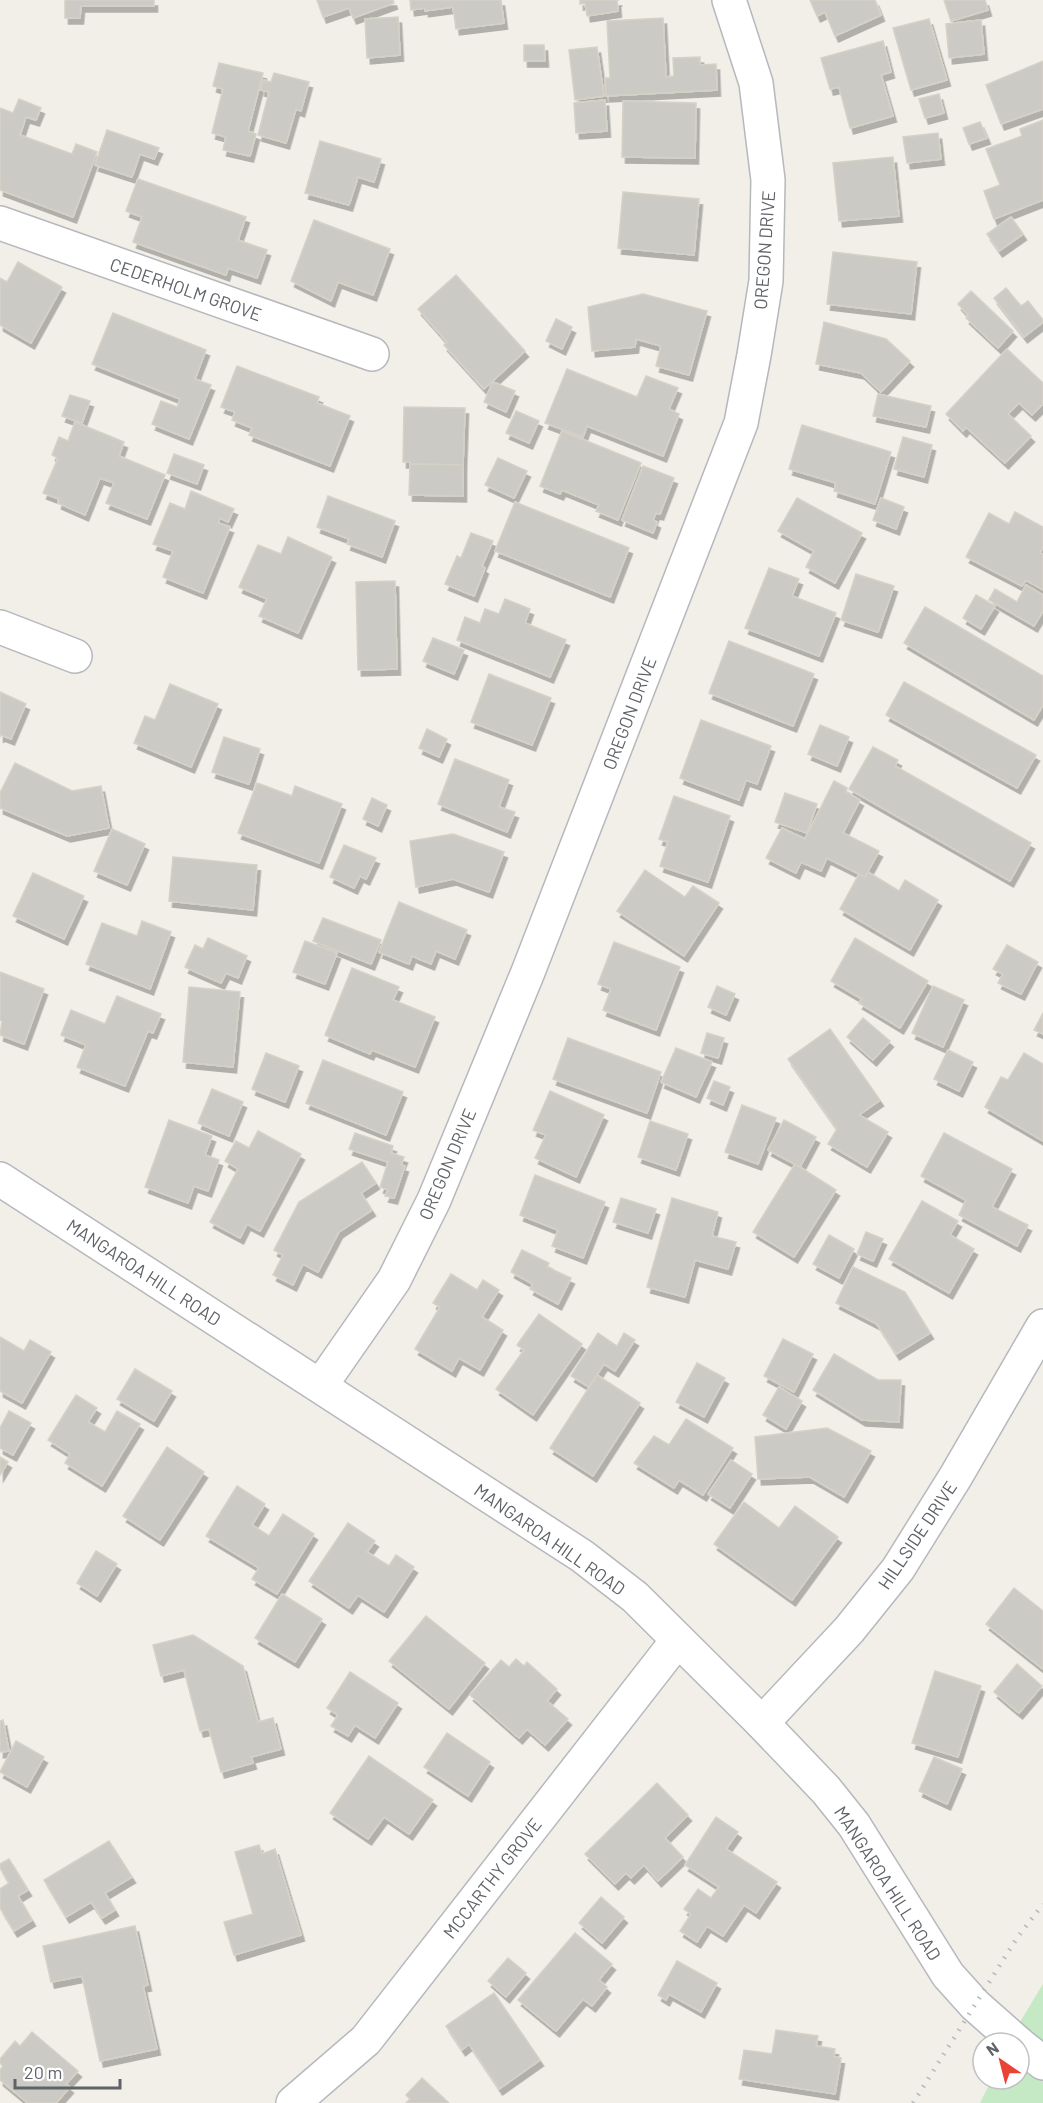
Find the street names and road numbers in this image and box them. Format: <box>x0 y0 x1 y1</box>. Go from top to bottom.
street label: OREGON DRIVE <box>749 190 779 310</box>
street label: CEDERHOLM GROVE <box>107 253 265 325</box>
street label: OREGON DRIVE <box>597 653 661 773</box>
street label: OREGON DRIVE <box>414 1105 480 1223</box>
street label: MANGAROA HILL ROAD <box>63 1214 225 1330</box>
street label: HILLSIDE DRIVE <box>873 1477 961 1593</box>
street label: MANGAROA HILL ROAD <box>470 1479 630 1599</box>
street label: MANGAROA HILL ROAD <box>830 1802 946 1964</box>
street label: MCCARTHY GROVE <box>438 1813 546 1943</box>

